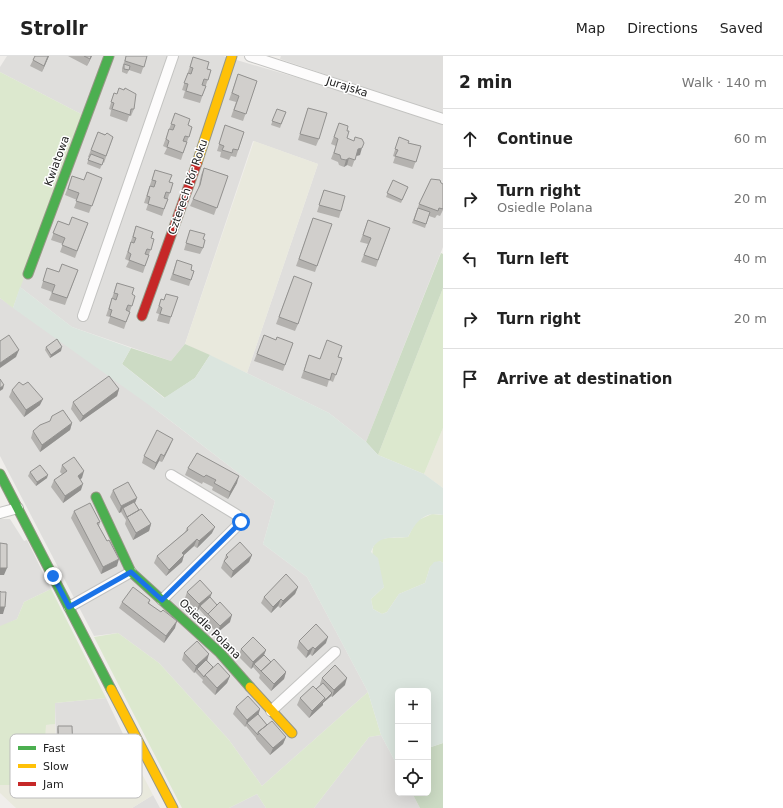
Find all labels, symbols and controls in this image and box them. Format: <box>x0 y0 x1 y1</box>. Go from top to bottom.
text: Strollr <box>20 17 88 39</box>
text: Map <box>576 20 605 36</box>
text: Directions <box>627 20 698 36</box>
text: Saved <box>720 20 763 36</box>
text: 2 min <box>459 72 512 92</box>
street label: Jurajska <box>324 74 370 100</box>
text: Walk · 140 m <box>682 75 767 90</box>
icon: ahead <box>459 128 481 150</box>
text: Continue <box>497 130 573 148</box>
text: 60 m <box>734 131 767 146</box>
street label: Kwiatowa <box>42 134 72 188</box>
street label: Czterech Pór Roku <box>166 138 210 236</box>
text: Turn right <box>497 182 581 200</box>
icon: right <box>459 188 481 210</box>
text: 20 m <box>734 191 767 206</box>
text: Osiedle Polana <box>497 200 593 215</box>
icon: left <box>459 248 481 270</box>
text: Turn left <box>497 250 569 268</box>
text: 40 m <box>734 251 767 266</box>
icon: right <box>459 308 481 330</box>
text: Turn right <box>497 310 581 328</box>
text: 20 m <box>734 311 767 326</box>
icon: arrive <box>459 368 481 390</box>
text: Arrive at destination <box>497 370 672 388</box>
route start <box>232 513 250 531</box>
route end <box>44 567 62 585</box>
street label: Osiedle Polana <box>176 596 244 662</box>
map controls <box>395 688 431 796</box>
button: + <box>395 688 431 724</box>
button: − <box>395 724 431 760</box>
legend <box>10 734 142 798</box>
text: Fast <box>43 742 66 755</box>
text: Slow <box>43 760 69 773</box>
button: locate <box>395 760 431 796</box>
text: Jam <box>42 778 64 791</box>

